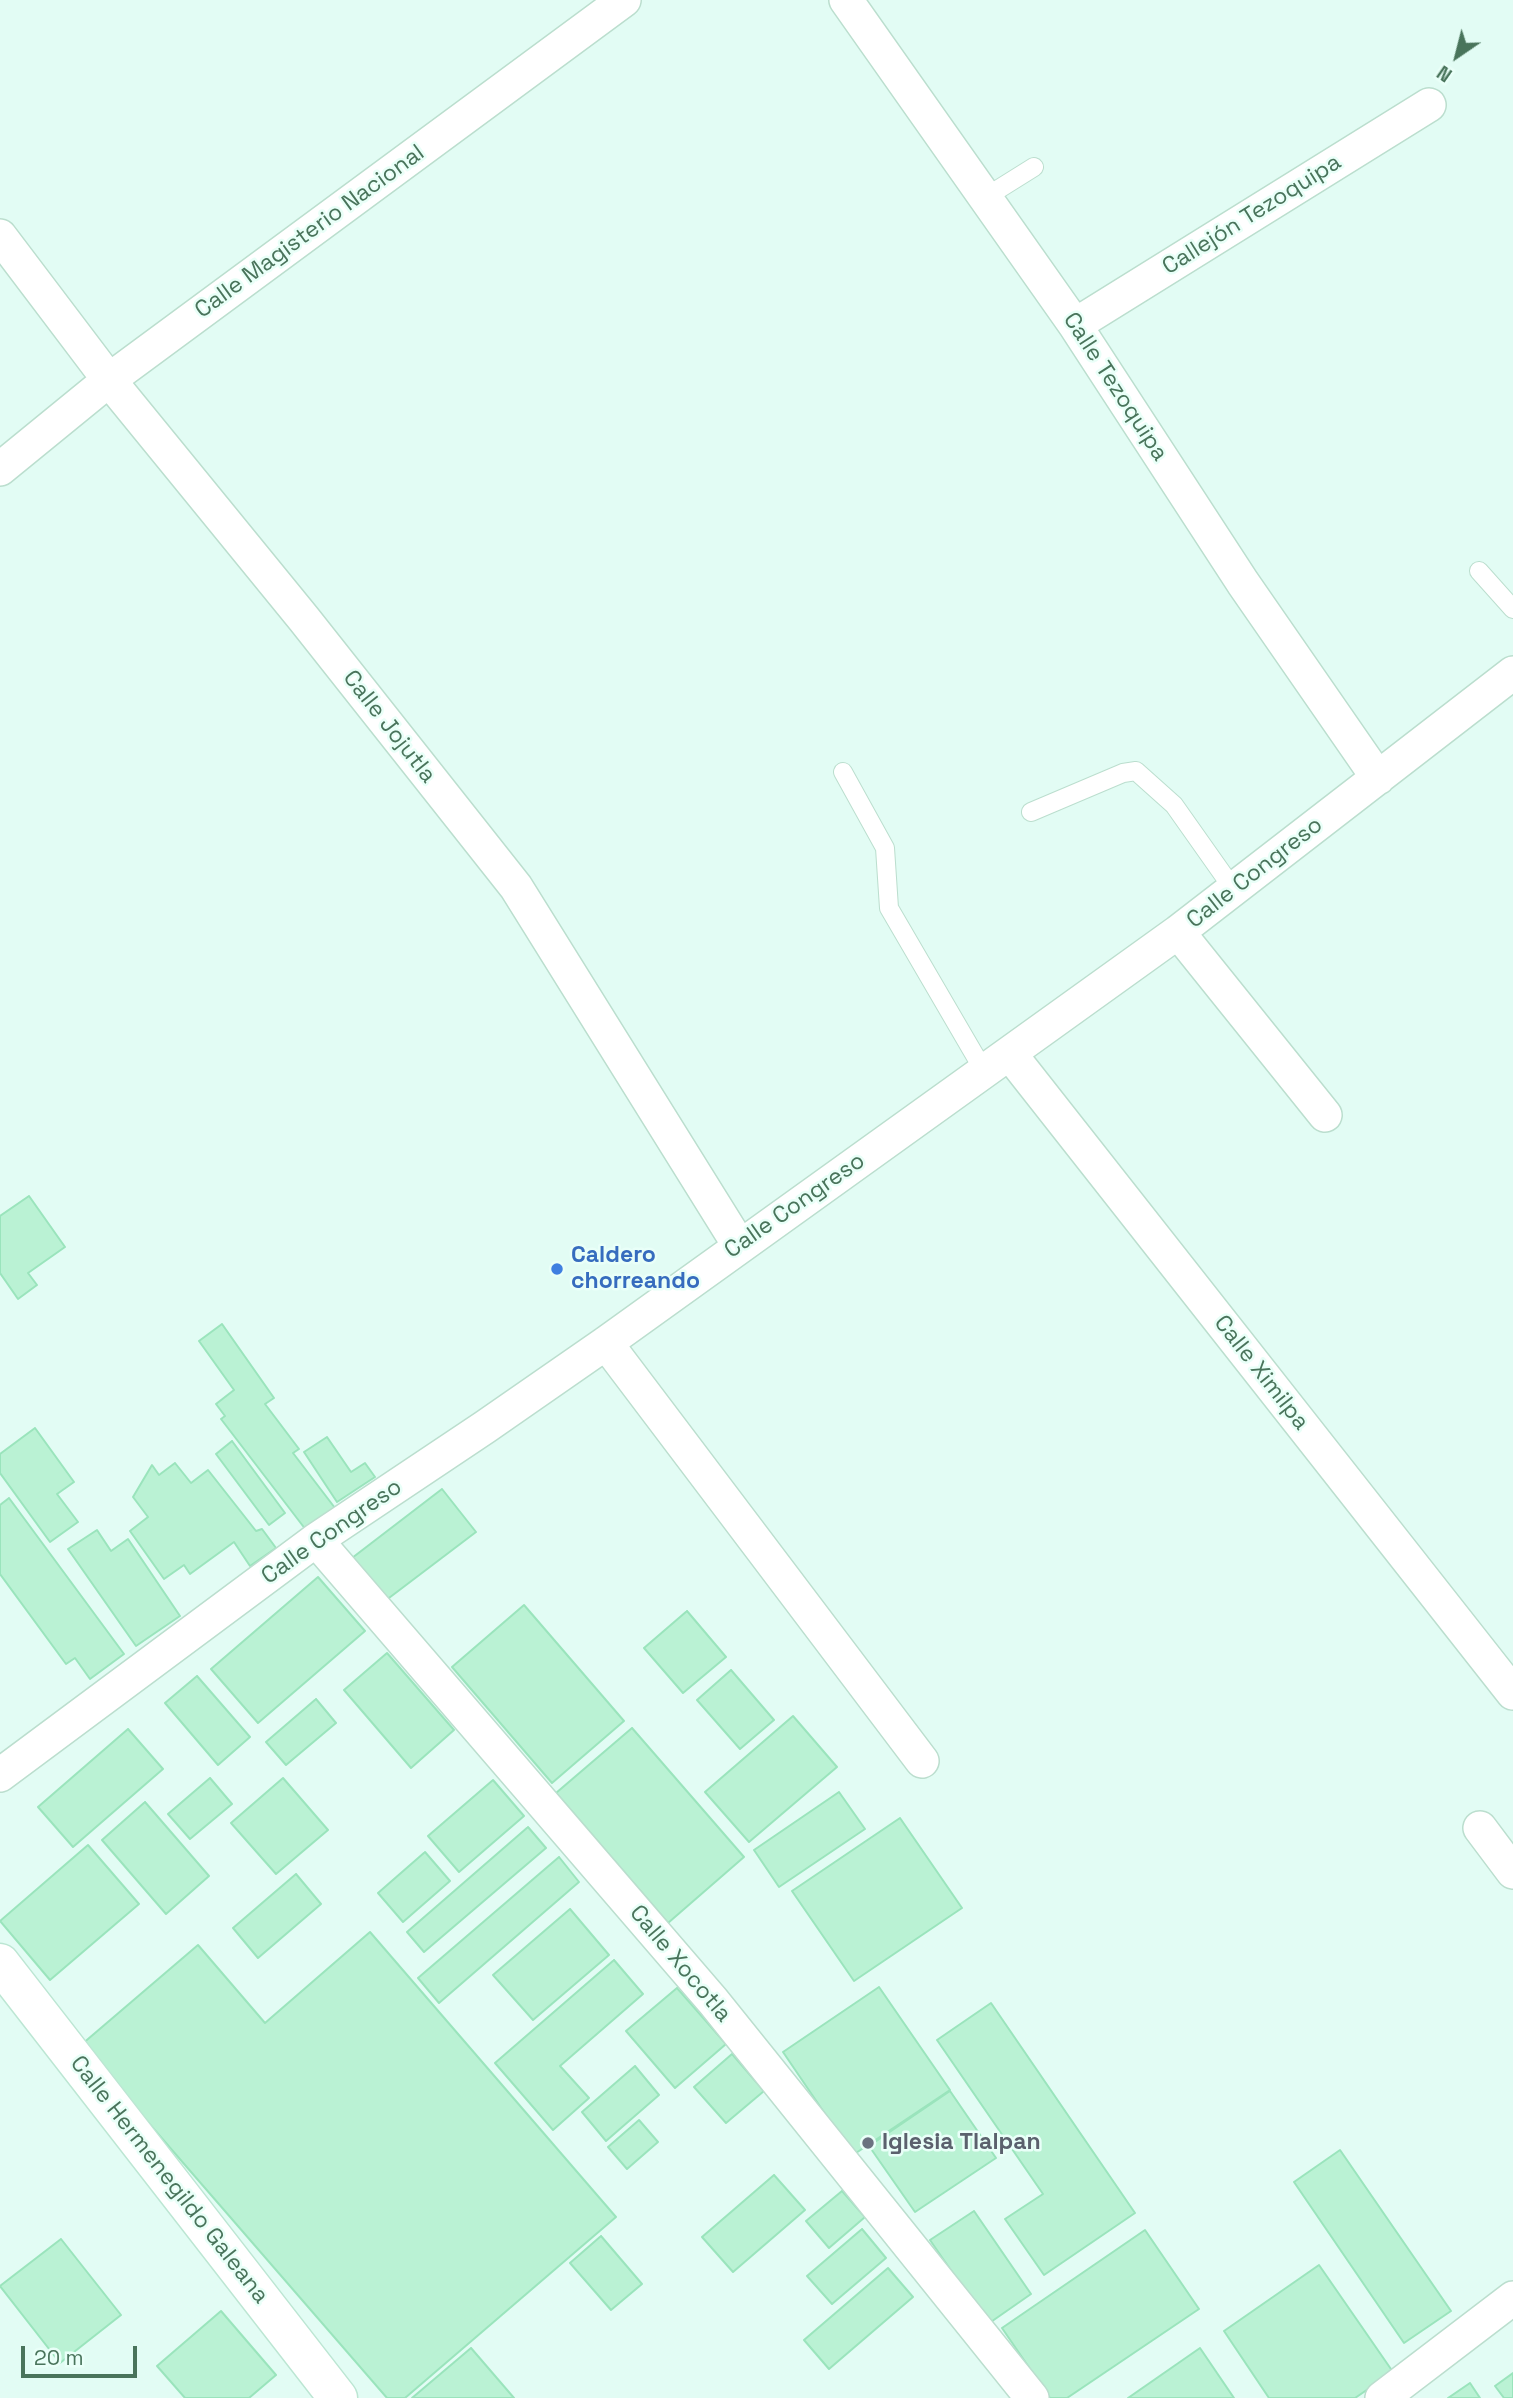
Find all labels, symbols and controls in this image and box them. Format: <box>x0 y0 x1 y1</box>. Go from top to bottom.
north arrow <box>1422 21 1492 91</box>
text: N <box>1432 60 1457 88</box>
street label: Calle Magisterio Nacional <box>190 139 430 325</box>
street label: Callejón Tezoquipa <box>1158 149 1346 281</box>
street label: Calle Tezoquipa <box>1057 308 1173 466</box>
street label: Calle Jojutla <box>336 665 442 789</box>
street label: Calle Congreso <box>1182 811 1328 935</box>
street label: Calle Congreso <box>720 1147 870 1265</box>
place label: Caldero chorreando <box>571 1242 700 1296</box>
marker: Caldero chorreando <box>549 1261 565 1277</box>
street label: Calle Ximilpa <box>1208 1310 1314 1436</box>
street label: Calle Congreso <box>257 1473 407 1591</box>
street label: Calle Xocotla <box>623 1900 737 2028</box>
street label: Calle Hermenegildo Galeana <box>64 2051 274 2309</box>
place label: Iglesia Tlalpan <box>882 2129 1041 2157</box>
marker: Iglesia Tlalpan <box>860 2135 876 2151</box>
scale bar <box>24 2332 140 2376</box>
text: 20 m <box>34 2344 84 2371</box>

